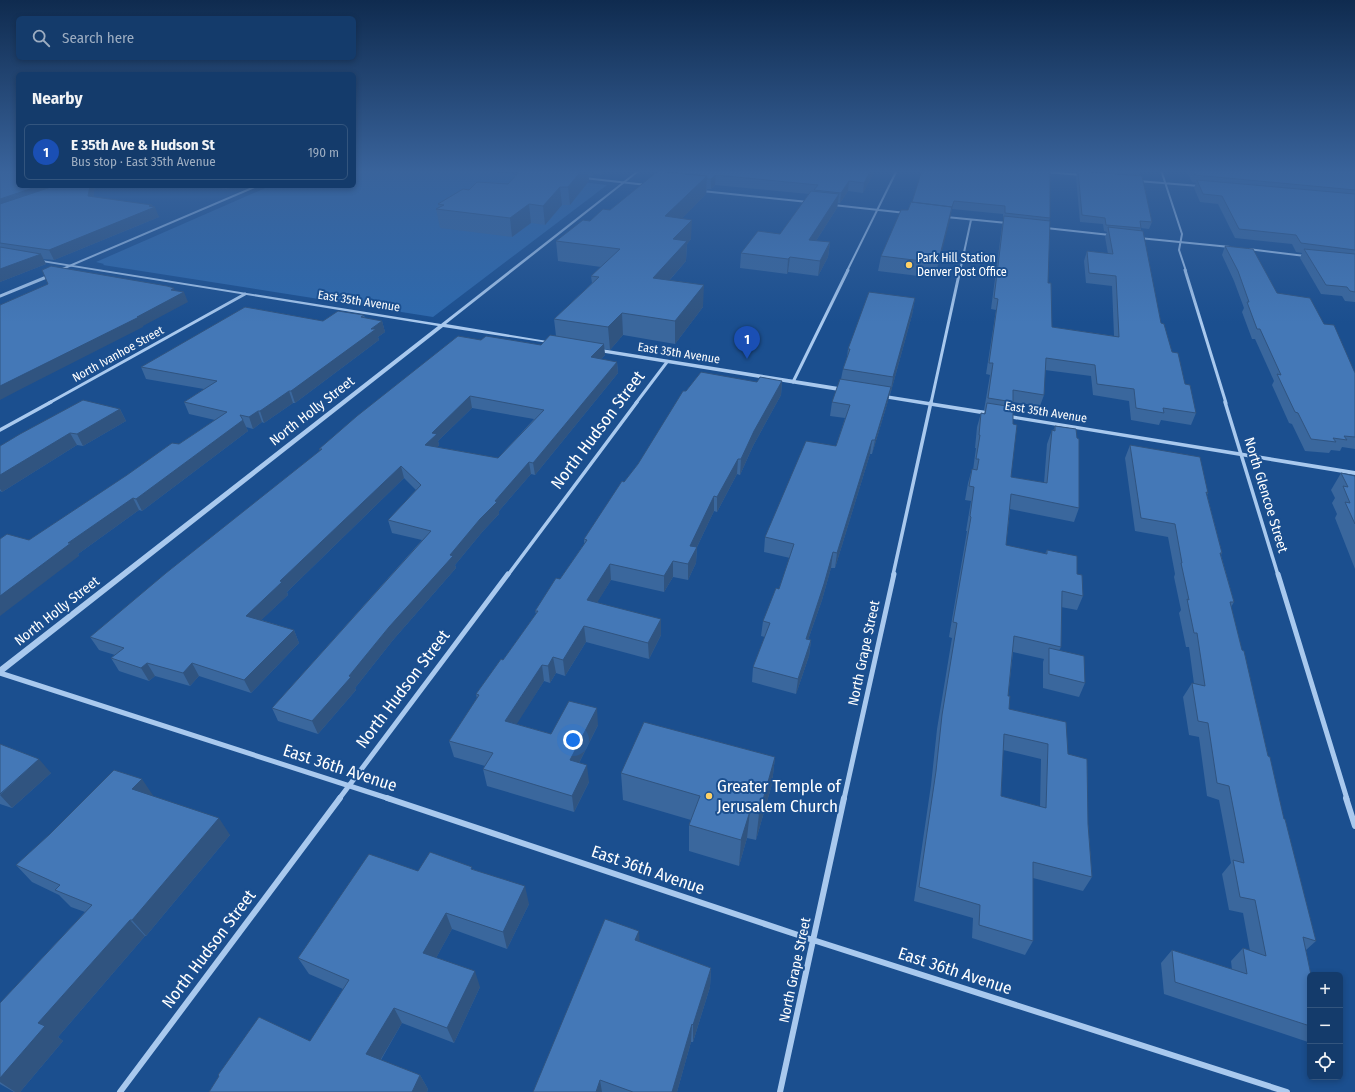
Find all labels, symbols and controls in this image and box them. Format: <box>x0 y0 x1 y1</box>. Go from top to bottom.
search box <box>16 16 356 60</box>
icon: search <box>30 27 52 49</box>
text: Search here <box>62 29 134 47</box>
text: Nearby <box>32 88 83 109</box>
text: E 35th Ave & Hudson St <box>71 136 215 154</box>
text: 1 <box>43 145 49 160</box>
text: 190 m <box>308 145 339 160</box>
text: Bus stop · East 35th Avenue <box>71 154 216 169</box>
place label: Park Hill Station Denver Post Office <box>917 251 1007 279</box>
marker: Park Hill Station Denver Post Office <box>904 260 914 270</box>
street label: East 35th Avenue <box>317 288 401 314</box>
street label: North Ivanhoe Street <box>70 323 166 385</box>
pin: 1 <box>734 326 760 359</box>
street label: East 35th Avenue <box>637 340 721 366</box>
street label: North Hudson Street <box>547 366 650 493</box>
street label: North Holly Street <box>266 372 358 449</box>
street label: East 35th Avenue <box>1004 399 1088 425</box>
street label: North Glencoe Street <box>1240 435 1292 555</box>
street label: North Holly Street <box>11 572 103 649</box>
street label: North Grape Street <box>845 598 884 707</box>
street label: North Hudson Street <box>352 625 455 752</box>
your location <box>563 730 583 750</box>
street label: East 36th Avenue <box>280 740 400 796</box>
place label: Greater Temple of Jerusalem Church <box>717 776 843 817</box>
marker: Greater Temple of Jerusalem Church <box>704 791 714 801</box>
street label: East 36th Avenue <box>589 841 707 899</box>
street label: North Hudson Street <box>158 885 261 1012</box>
street label: North Grape Street <box>776 915 815 1024</box>
street label: East 36th Avenue <box>895 943 1015 999</box>
map controls <box>1307 972 1343 1080</box>
button: + <box>1307 972 1343 1008</box>
button: − <box>1307 1008 1343 1044</box>
button: locate <box>1307 1044 1343 1080</box>

